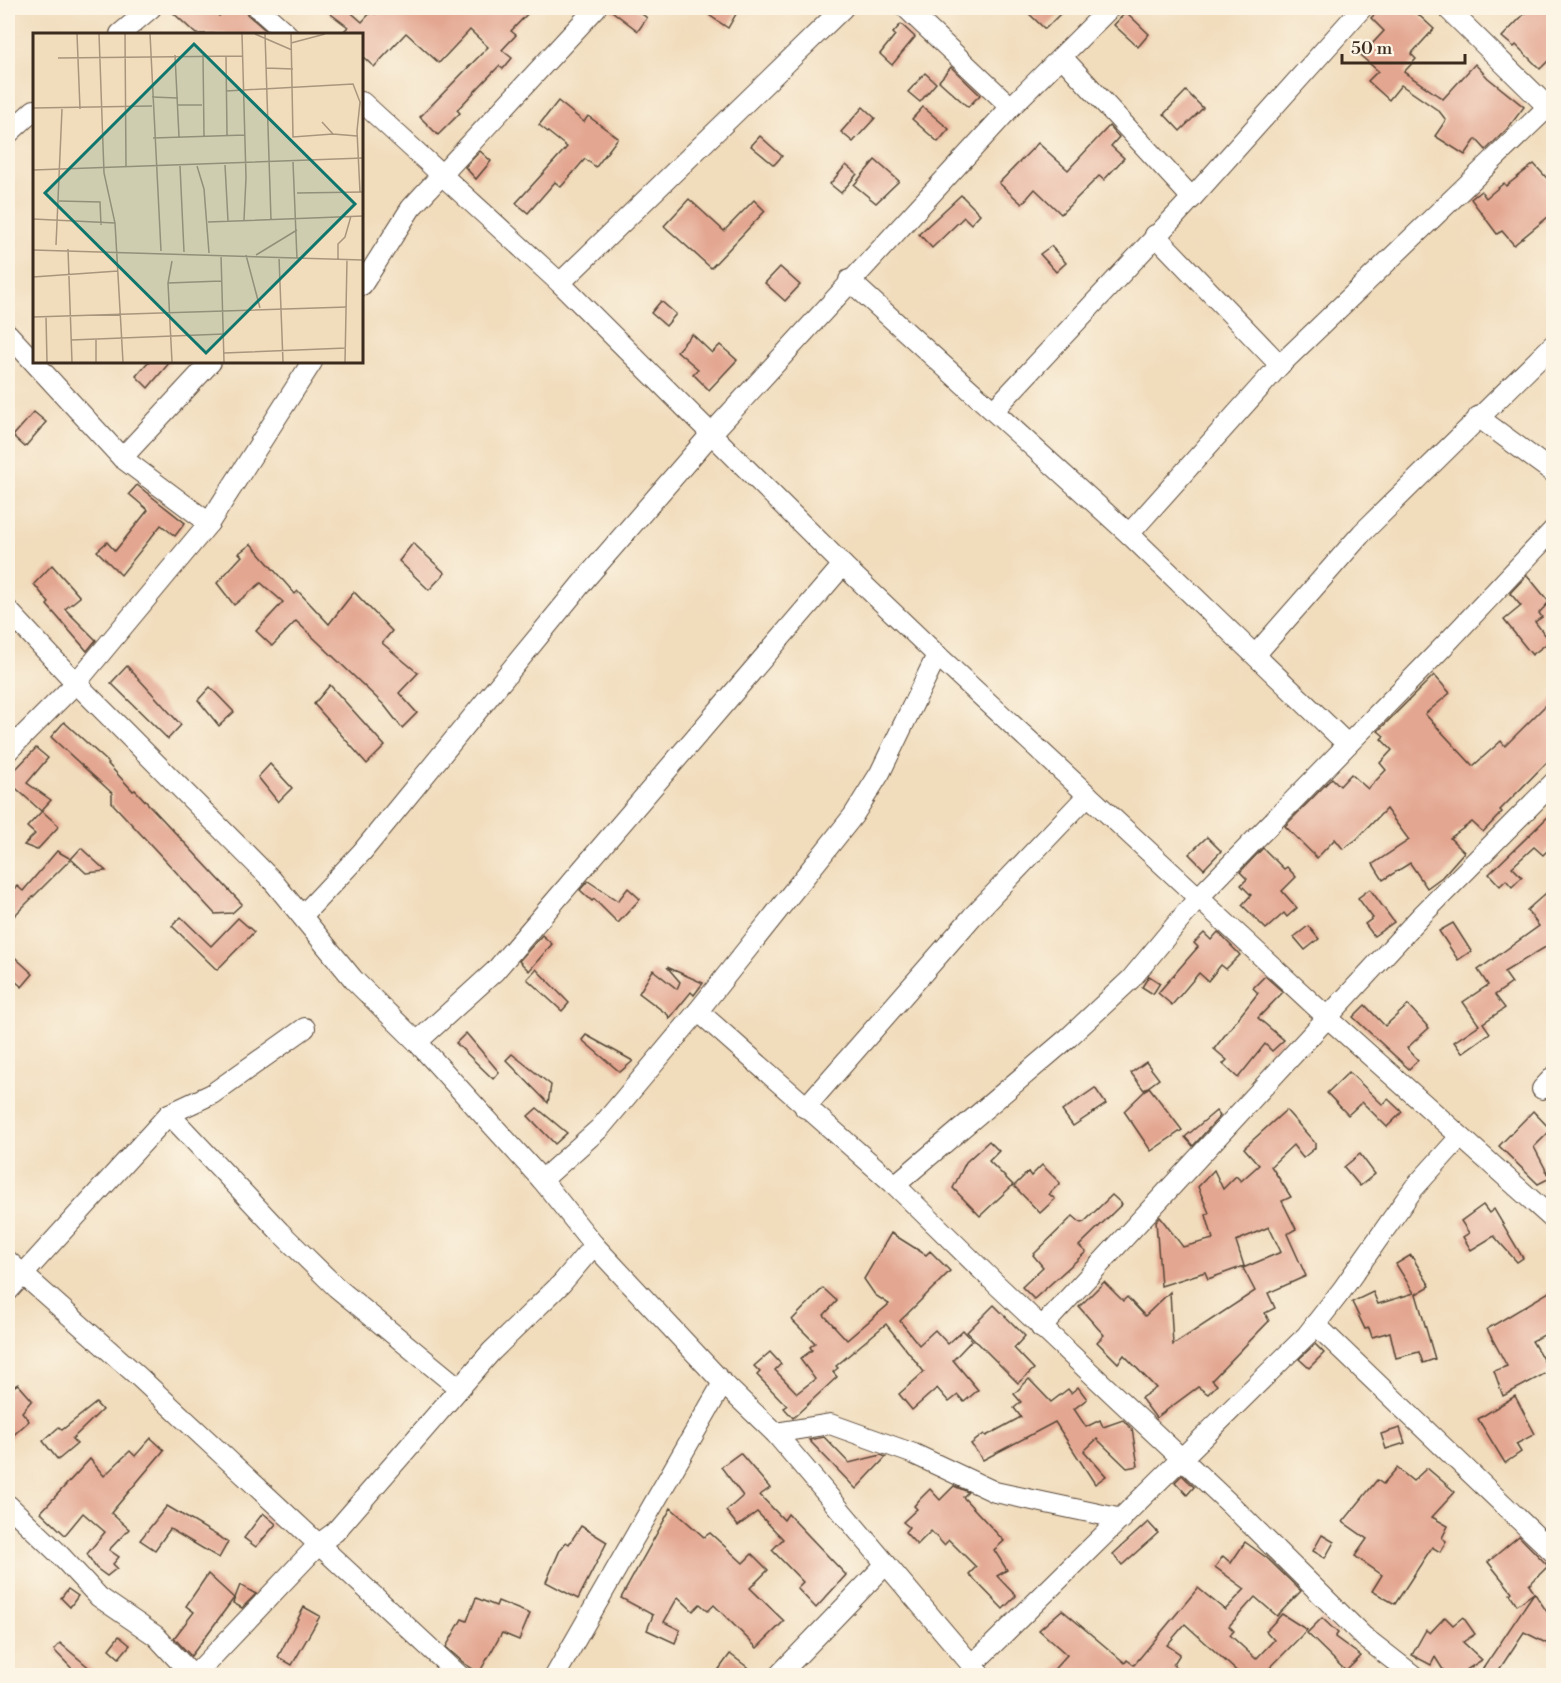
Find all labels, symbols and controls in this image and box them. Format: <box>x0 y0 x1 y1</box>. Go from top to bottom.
scale bar <box>1342 27 1465 65</box>
inset map <box>33 33 363 363</box>
text: 50 m <box>1351 37 1393 60</box>

